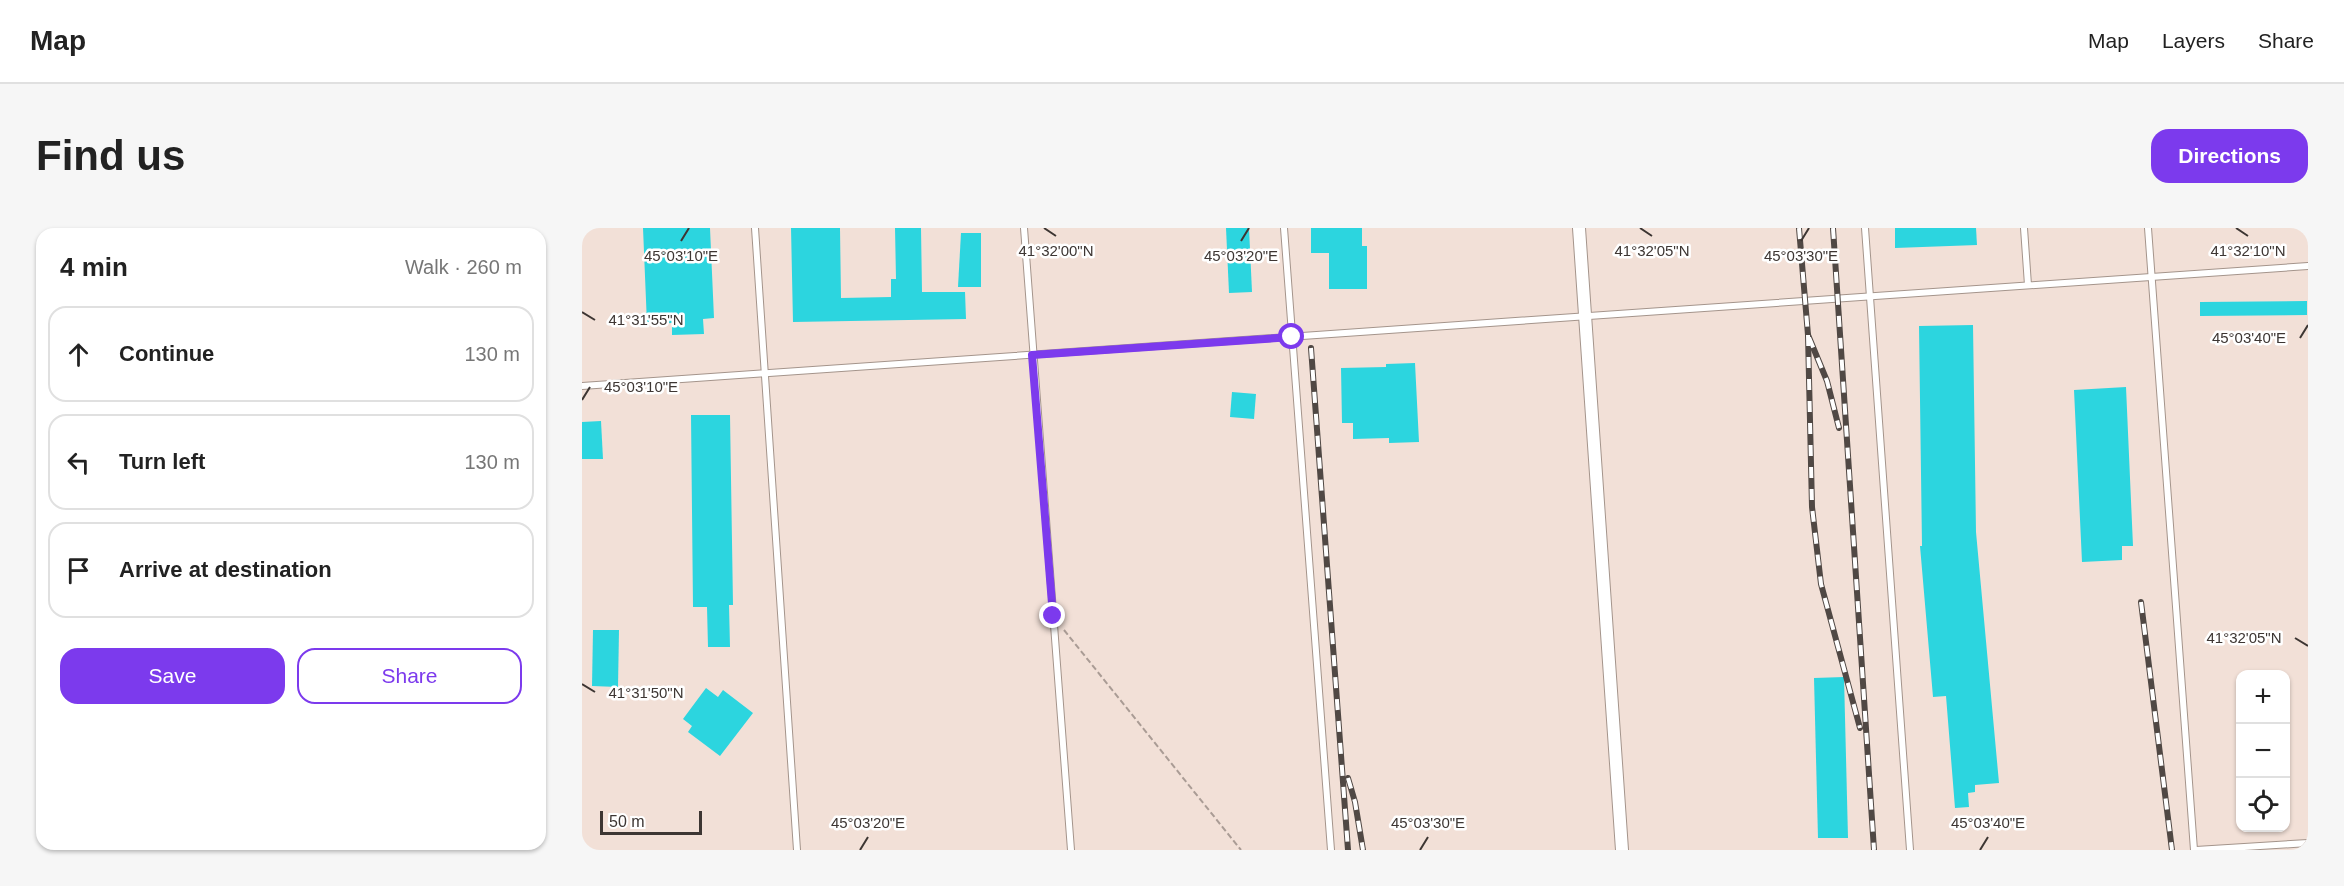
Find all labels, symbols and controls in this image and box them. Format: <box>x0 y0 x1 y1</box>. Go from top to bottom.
text: Map <box>30 25 86 56</box>
text: Map <box>2088 29 2129 52</box>
text: Layers <box>2162 29 2225 52</box>
text: Share <box>2258 29 2314 52</box>
button: Directions <box>2151 129 2308 183</box>
text: Find us <box>36 132 185 179</box>
text: 41°32'00"N <box>1018 242 1094 259</box>
text: 41°32'05"N <box>1614 242 1690 259</box>
text: 41°32'10"N <box>2210 242 2286 259</box>
text: 45°03'10"E <box>644 247 718 264</box>
text: 45°03'20"E <box>1204 247 1278 264</box>
text: 45°03'30"E <box>1764 247 1838 264</box>
text: 4 min <box>60 252 128 282</box>
text: Walk · 260 m <box>405 256 522 278</box>
text: 41°31'55"N <box>608 311 684 328</box>
route start <box>1278 323 1304 349</box>
text: 45°03'40"E <box>2212 329 2286 346</box>
icon: ahead <box>62 338 95 371</box>
text: Continue <box>119 341 214 366</box>
text: 130 m <box>464 343 520 365</box>
text: 45°03'10"E <box>604 378 678 395</box>
icon: left <box>62 446 95 479</box>
text: Turn left <box>119 449 205 474</box>
text: 130 m <box>464 451 520 473</box>
icon: arrive <box>62 554 95 587</box>
text: Arrive at destination <box>119 557 332 582</box>
route end <box>1039 602 1065 628</box>
text: 41°32'05"N <box>2206 629 2282 646</box>
button: Save <box>60 648 285 704</box>
button: Share <box>297 648 522 704</box>
map controls <box>2236 670 2290 832</box>
button: + <box>2236 670 2290 724</box>
text: 41°31'50"N <box>608 684 684 701</box>
button: − <box>2236 724 2290 778</box>
button: locate <box>2236 778 2290 832</box>
scale bar <box>600 808 702 836</box>
text: 50 m <box>609 813 645 830</box>
text: 45°03'20"E <box>831 814 905 831</box>
text: 45°03'30"E <box>1391 814 1465 831</box>
text: 45°03'40"E <box>1951 814 2025 831</box>

